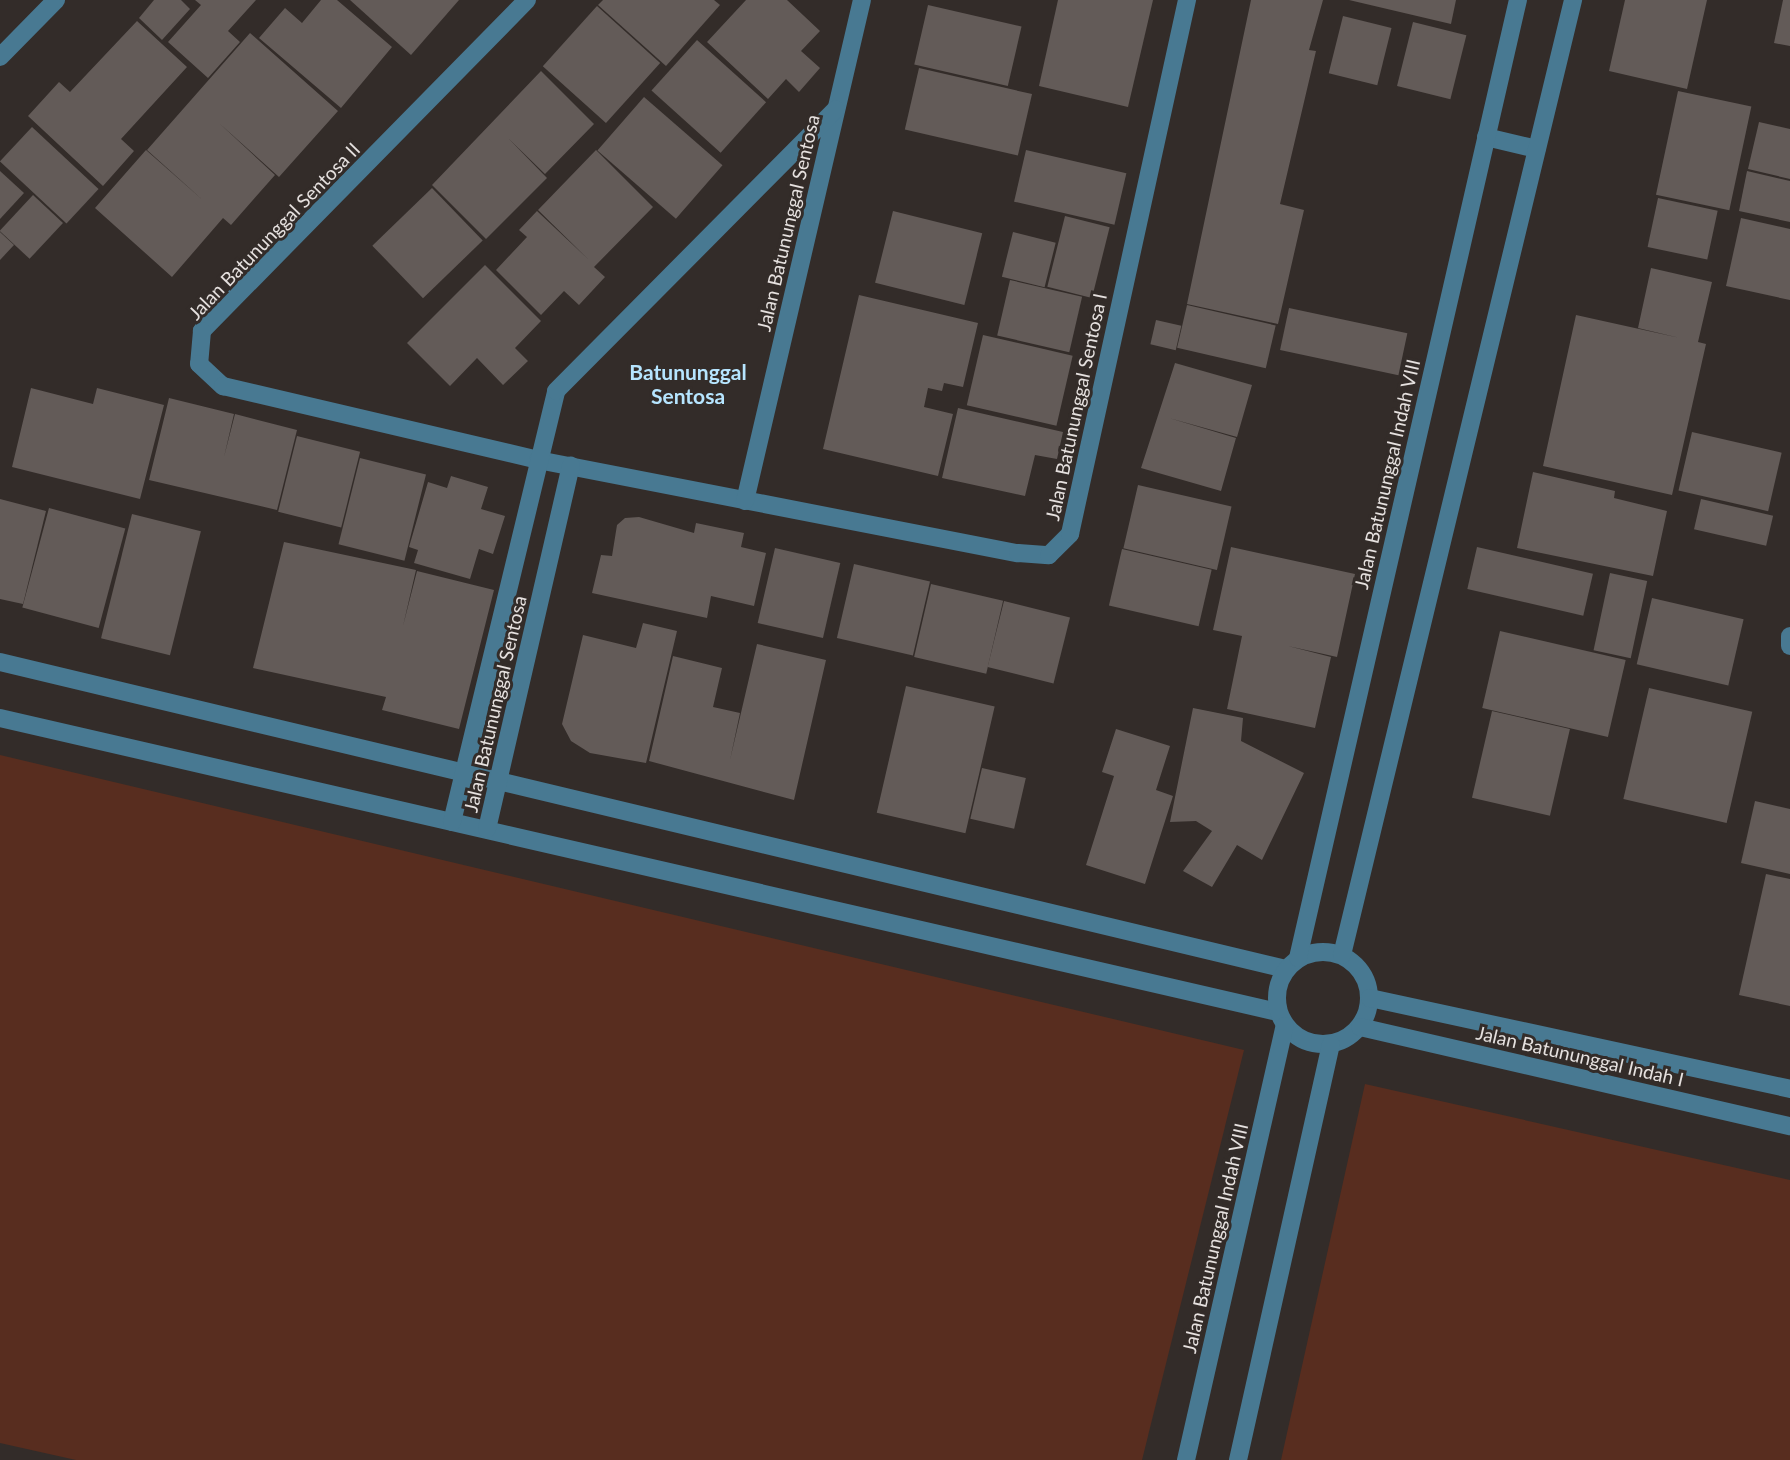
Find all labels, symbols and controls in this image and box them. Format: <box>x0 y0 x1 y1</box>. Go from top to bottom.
street label: Jalan Batununggal Sentosa <box>752 112 824 334</box>
street label: Jalan Batununggal Sentosa II <box>183 138 365 324</box>
street label: Jalan Batununggal Sentosa I <box>1041 291 1111 523</box>
street label: Jalan Batununggal Indah VIII <box>1349 357 1425 591</box>
district label: Batununggal Sentosa <box>629 359 747 409</box>
street label: Jalan Batununggal Sentosa <box>459 593 531 815</box>
street label: Jalan Batununggal Indah I <box>1474 1021 1686 1091</box>
street label: Jalan Batununggal Indah VIII <box>1177 1121 1253 1355</box>

